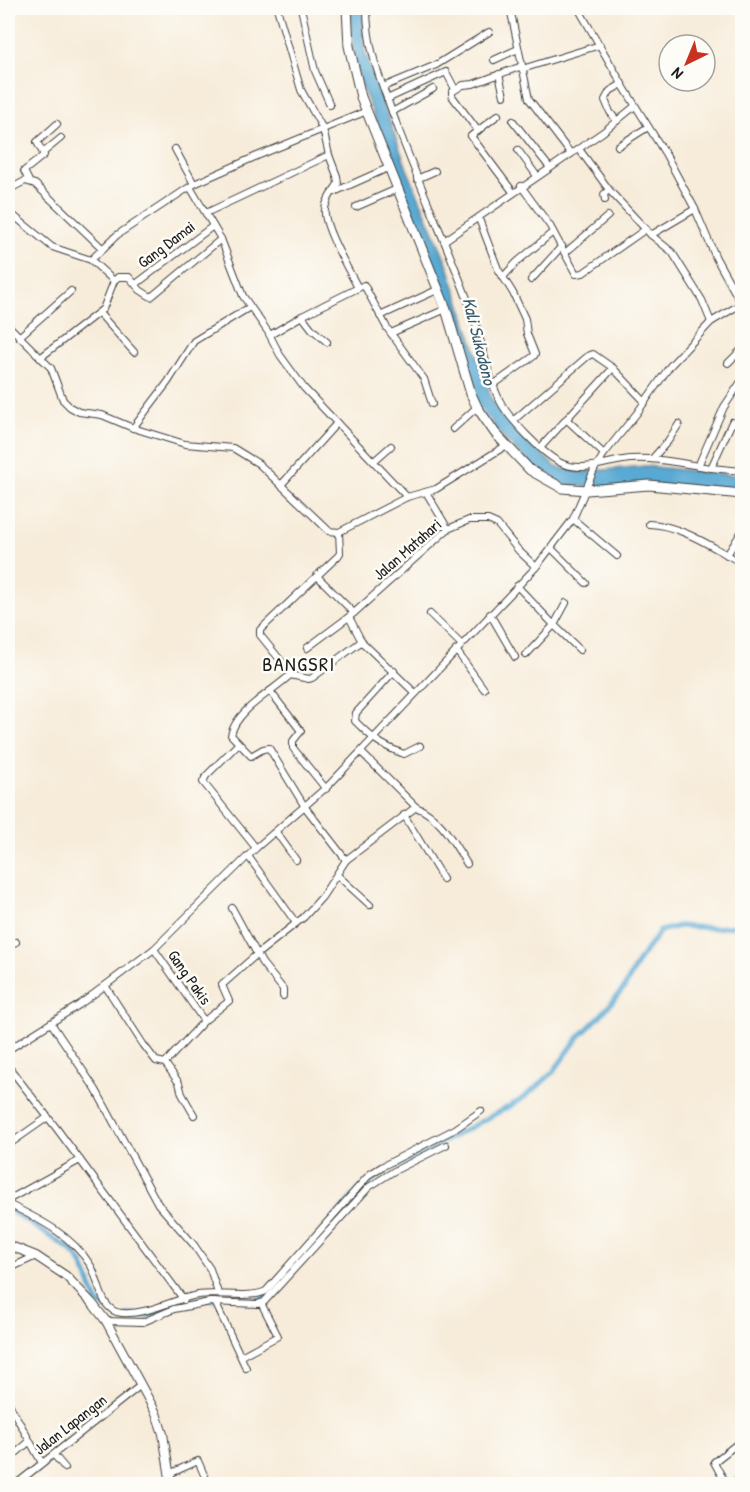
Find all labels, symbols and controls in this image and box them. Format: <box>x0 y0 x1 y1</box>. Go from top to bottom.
north arrow <box>657 33 717 93</box>
text: N <box>666 63 687 85</box>
street label: Gang Damai <box>133 215 199 273</box>
water label: Kali Sukodono <box>457 295 503 389</box>
street label: Jalan Matahari <box>368 513 446 585</box>
district label: BANGSRI <box>262 650 336 677</box>
street label: Gang Pakis <box>163 945 217 1009</box>
street label: Jalan Lapangan <box>29 1389 111 1459</box>

